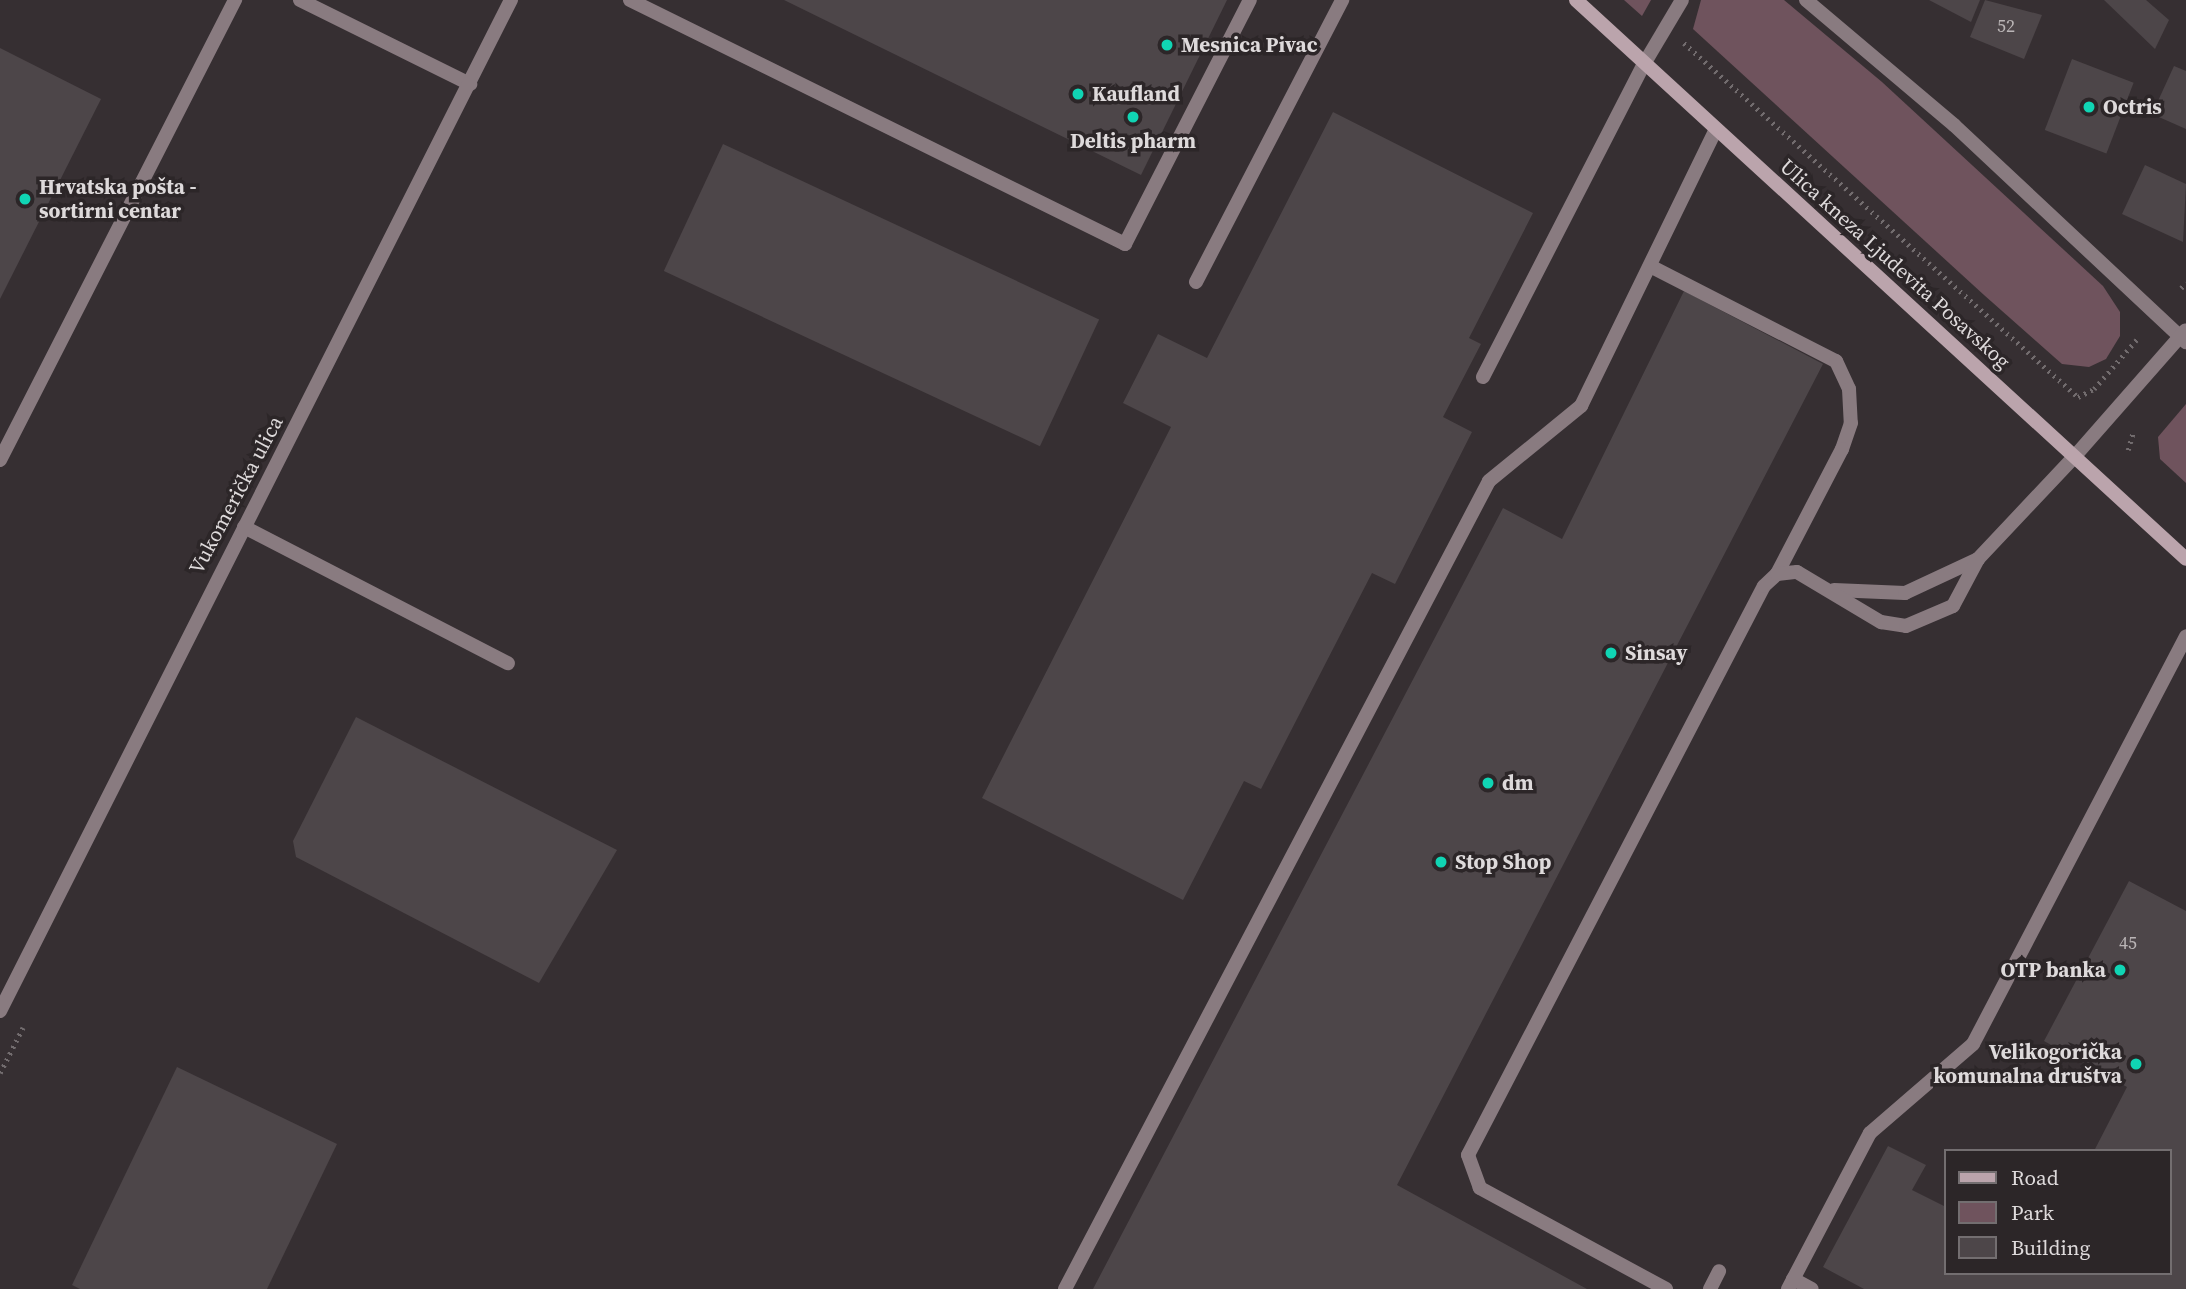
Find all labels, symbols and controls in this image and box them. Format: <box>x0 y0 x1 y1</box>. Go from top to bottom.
house number: 52 <box>1997 15 2015 37</box>
place label: Mesnica Pivac <box>1181 32 1317 58</box>
marker: Mesnica Pivac <box>1159 37 1175 53</box>
place label: Kaufland <box>1092 81 1180 107</box>
marker: Kaufland <box>1070 86 1086 102</box>
place label: Octris <box>2103 94 2162 120</box>
marker: Octris <box>2081 99 2097 115</box>
marker: Deltis pharm <box>1125 109 1141 125</box>
place label: Deltis pharm <box>1070 128 1196 154</box>
street label: Ulica kneza Ljudevita Posavskog <box>1775 154 2015 374</box>
place label: Hrvatska pošta - sortirni centar <box>39 174 197 224</box>
marker: Hrvatska pošta - sortirni centar <box>17 191 33 207</box>
street label: Vukomerička ulica <box>184 412 288 578</box>
place label: Sinsay <box>1625 640 1687 666</box>
marker: Sinsay <box>1603 645 1619 661</box>
place label: dm <box>1502 770 1534 796</box>
marker: dm <box>1480 775 1496 791</box>
place label: Stop Shop <box>1455 849 1551 875</box>
marker: Stop Shop <box>1433 854 1449 870</box>
house number: 45 <box>2119 932 2137 954</box>
place label: OTP banka <box>2001 957 2106 983</box>
marker: OTP banka <box>2112 962 2128 978</box>
place label: Velikogorička komunalna društva <box>1933 1039 2122 1089</box>
marker: Velikogorička komunalna društva <box>2128 1056 2144 1072</box>
legend <box>1944 1149 2172 1275</box>
text: Road <box>2011 1163 2059 1192</box>
text: Park <box>2011 1198 2054 1227</box>
text: Building <box>2011 1233 2090 1262</box>

